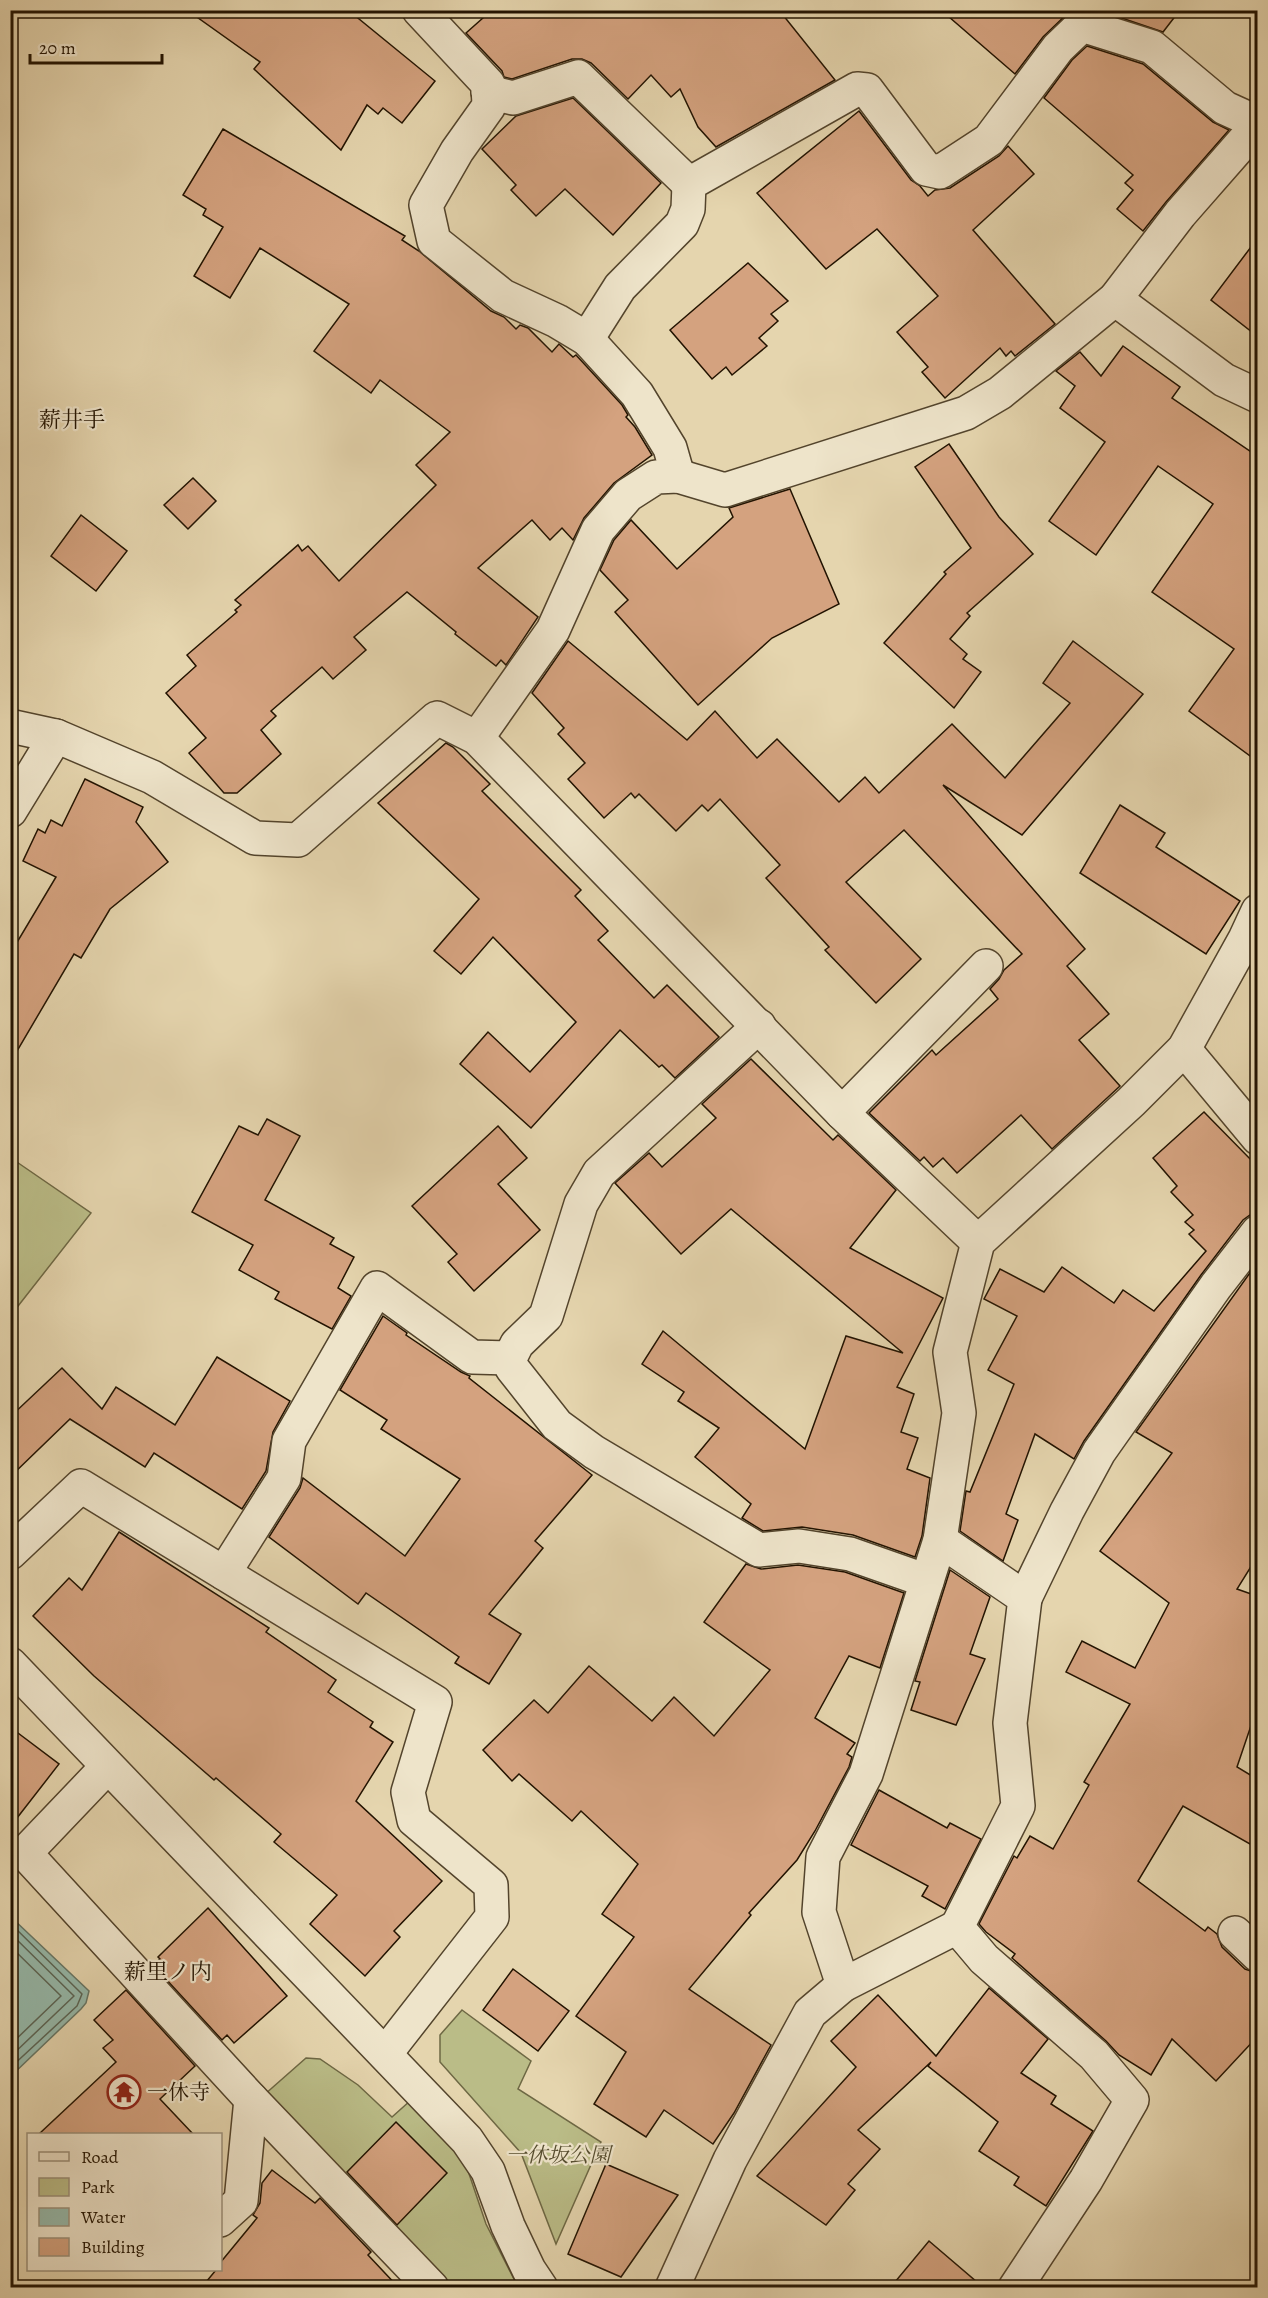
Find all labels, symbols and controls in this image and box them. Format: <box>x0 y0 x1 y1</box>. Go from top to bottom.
scale bar <box>30 27 162 65</box>
text: 20 m <box>39 36 76 60</box>
district label: 薪井手 <box>39 405 105 435</box>
district label: 薪里ノ内 <box>124 1957 212 1987</box>
temple icon: 一休寺 <box>106 2074 142 2110</box>
place label: 一休寺 <box>147 2078 210 2106</box>
legend <box>27 2133 222 2271</box>
park label: 一休坂公園 <box>506 2141 613 2169</box>
text: Road <box>81 2145 119 2169</box>
text: Park <box>81 2175 115 2199</box>
text: Water <box>80 2205 126 2229</box>
text: Building <box>81 2235 145 2259</box>

